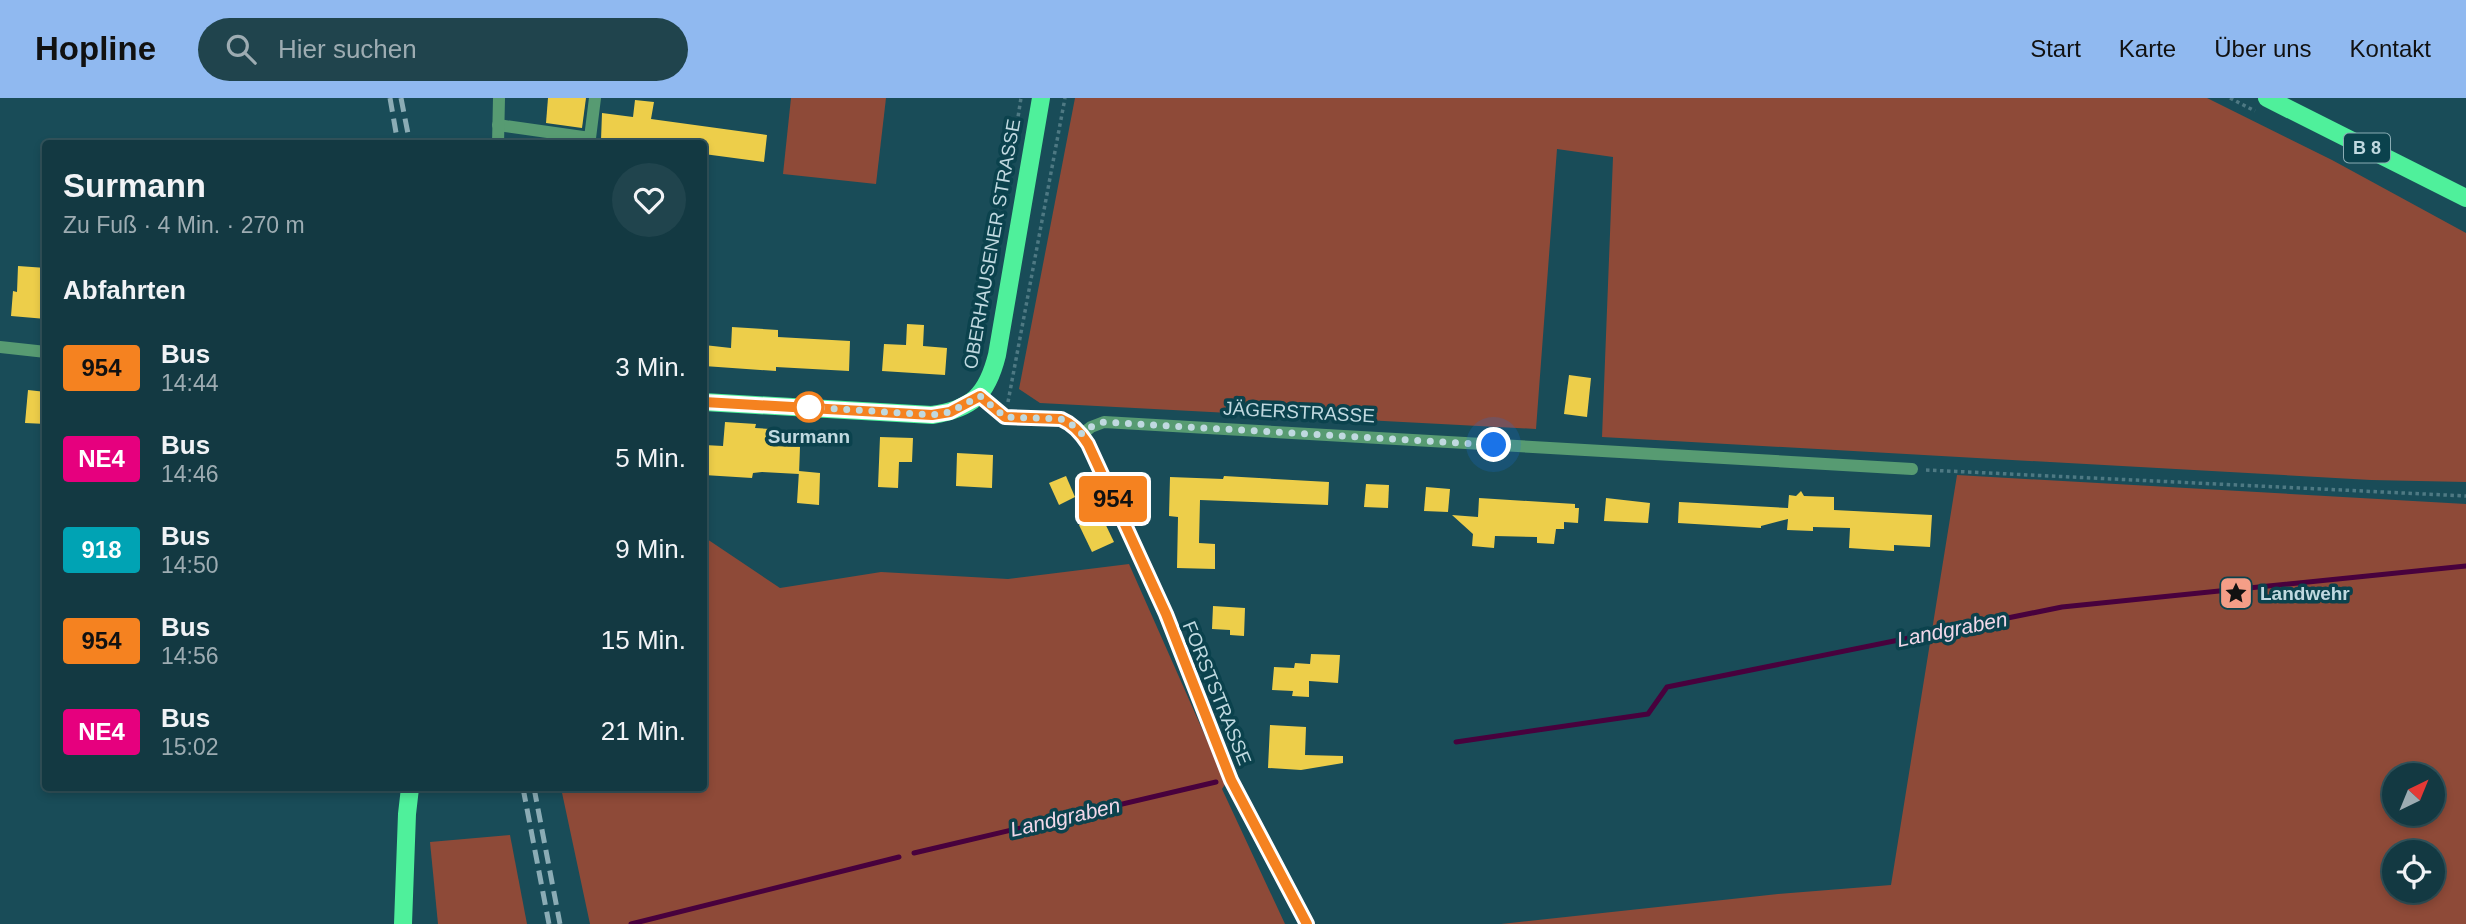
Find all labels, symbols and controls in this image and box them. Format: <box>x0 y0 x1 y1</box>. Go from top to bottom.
search box <box>198 18 688 81</box>
text: Hopline <box>35 30 156 67</box>
icon: search <box>222 30 260 68</box>
text: Hier suchen <box>278 34 417 64</box>
text: Start <box>2030 35 2081 62</box>
text: Karte <box>2119 35 2176 62</box>
text: Über uns <box>2214 35 2312 62</box>
text: Kontakt <box>2350 35 2431 62</box>
street label: OBERHAUSENER STRASSE <box>960 117 1024 371</box>
road number: B 8 <box>2344 134 2390 162</box>
button: heart <box>612 163 686 237</box>
text: Surmann <box>63 167 206 204</box>
text: Zu Fuß · 4 Min. · 270 m <box>63 212 305 238</box>
text: Abfahrten <box>63 275 186 305</box>
text: Bus <box>161 339 210 369</box>
text: 3 Min. <box>615 352 686 382</box>
text: 954 <box>81 354 122 381</box>
text: 14:44 <box>161 370 219 396</box>
marker: Surmann <box>794 392 824 422</box>
street label: JÄGERSTRASSE <box>1223 398 1375 426</box>
place label: Surmann <box>768 426 850 447</box>
your location <box>1476 427 1511 462</box>
text: Bus <box>161 430 210 460</box>
text: 5 Min. <box>615 443 686 473</box>
text: NE4 <box>78 445 125 472</box>
text: 14:46 <box>161 461 219 487</box>
line badge: 954 <box>1073 476 1153 522</box>
text: 954 <box>1093 485 1133 512</box>
text: Bus <box>161 521 210 551</box>
text: 9 Min. <box>615 534 686 564</box>
text: 918 <box>81 536 122 563</box>
text: 14:50 <box>161 552 219 578</box>
place icon: Landwehr <box>2217 574 2255 612</box>
place label: Landwehr <box>2260 583 2350 604</box>
water label: Landgraben <box>1895 607 2009 651</box>
text: Bus <box>161 612 210 642</box>
street label: FORSTSTRASSE <box>1179 618 1255 768</box>
text: 15 Min. <box>601 625 686 655</box>
text: 954 <box>81 627 122 654</box>
text: 14:56 <box>161 643 219 669</box>
text: Bus <box>161 703 210 733</box>
text: 21 Min. <box>601 716 686 746</box>
text: NE4 <box>78 718 125 745</box>
text: 15:02 <box>161 734 219 760</box>
north arrow <box>2382 763 2445 826</box>
map controls <box>2382 763 2445 903</box>
water label: Landgraben <box>1008 793 1122 841</box>
button: locate <box>2382 840 2445 903</box>

